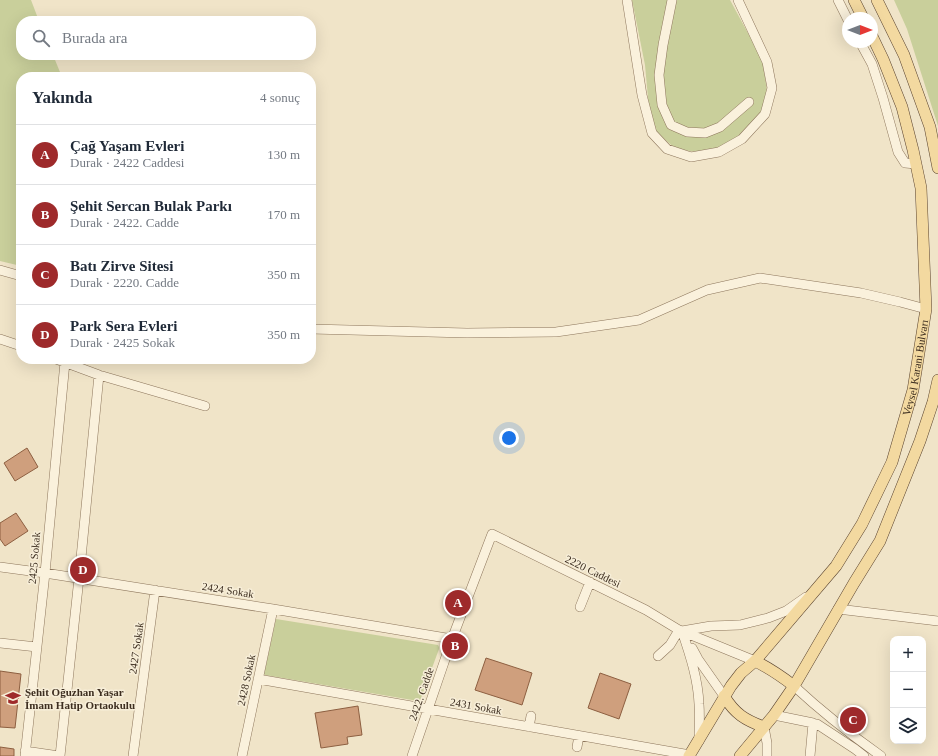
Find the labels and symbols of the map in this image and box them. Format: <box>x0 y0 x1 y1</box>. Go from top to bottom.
north arrow <box>842 12 878 48</box>
street label: Veysel Karani Bulvarı <box>900 319 930 417</box>
your location <box>499 428 519 448</box>
street label: 2425 Sokak <box>26 531 42 585</box>
street label: 2220 Caddesi <box>563 552 623 590</box>
pin: D <box>70 555 96 585</box>
street label: 2424 Sokak <box>201 580 255 600</box>
pin: A <box>445 588 471 618</box>
street label: 2427 Sokak <box>126 621 146 675</box>
pin: B <box>442 631 468 661</box>
street label: 2428 Sokak <box>235 653 257 707</box>
street label: 2422. Cadde <box>406 666 436 722</box>
place label: Şehit Oğuzhan Yaşar İmam Hatip Ortaokulu <box>25 686 135 711</box>
school or university icon: Şehit Oğuzhan Yaşar İmam Hatip Ortaokulu <box>4 689 22 707</box>
street label: 2431 Sokak <box>449 696 503 717</box>
pin: C <box>840 705 866 735</box>

